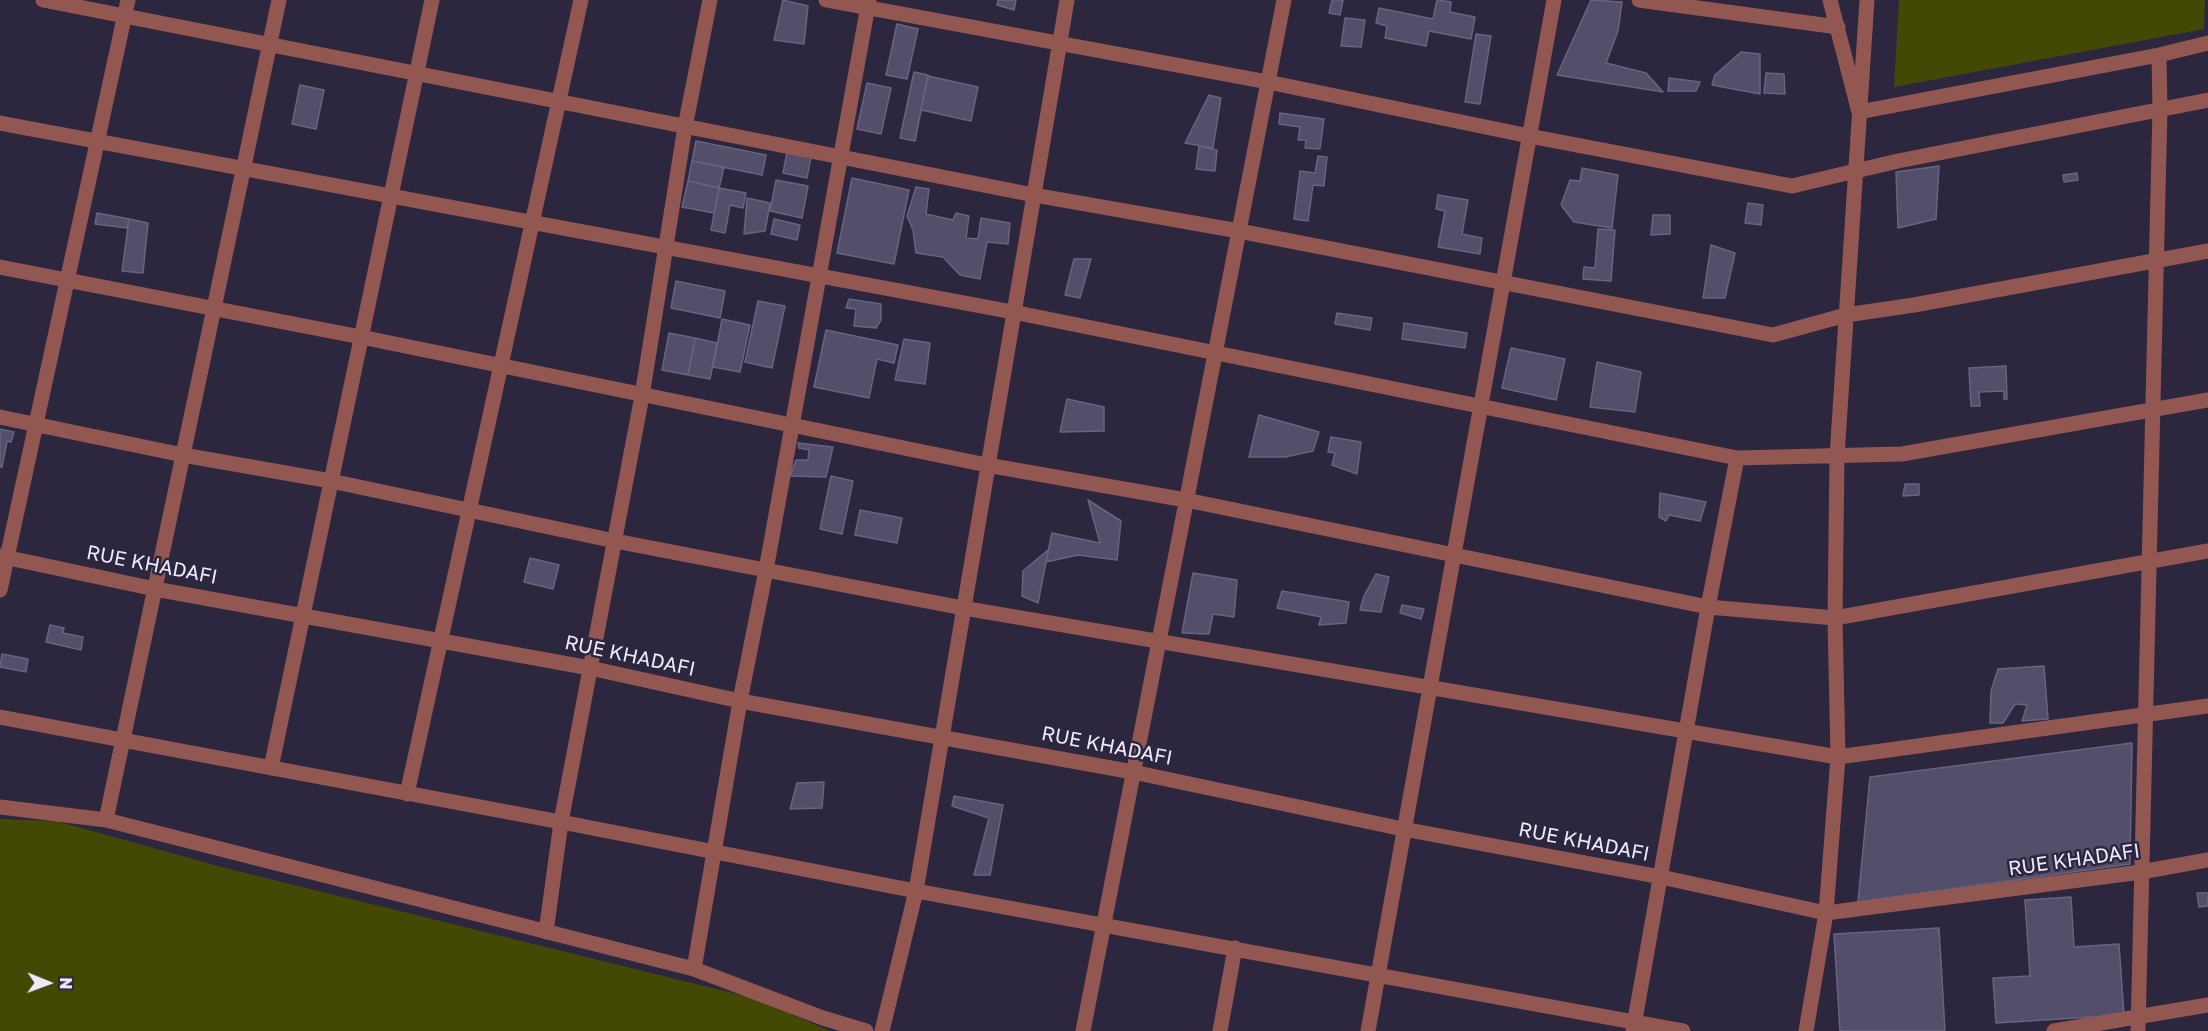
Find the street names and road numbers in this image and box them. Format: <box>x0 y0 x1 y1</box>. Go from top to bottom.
street label: RUE KHADAFI <box>85 541 219 589</box>
street label: RUE KHADAFI <box>563 630 697 682</box>
street label: RUE KHADAFI <box>1040 722 1174 770</box>
street label: RUE KHADAFI <box>1517 818 1651 866</box>
street label: RUE KHADAFI <box>2007 839 2141 881</box>

